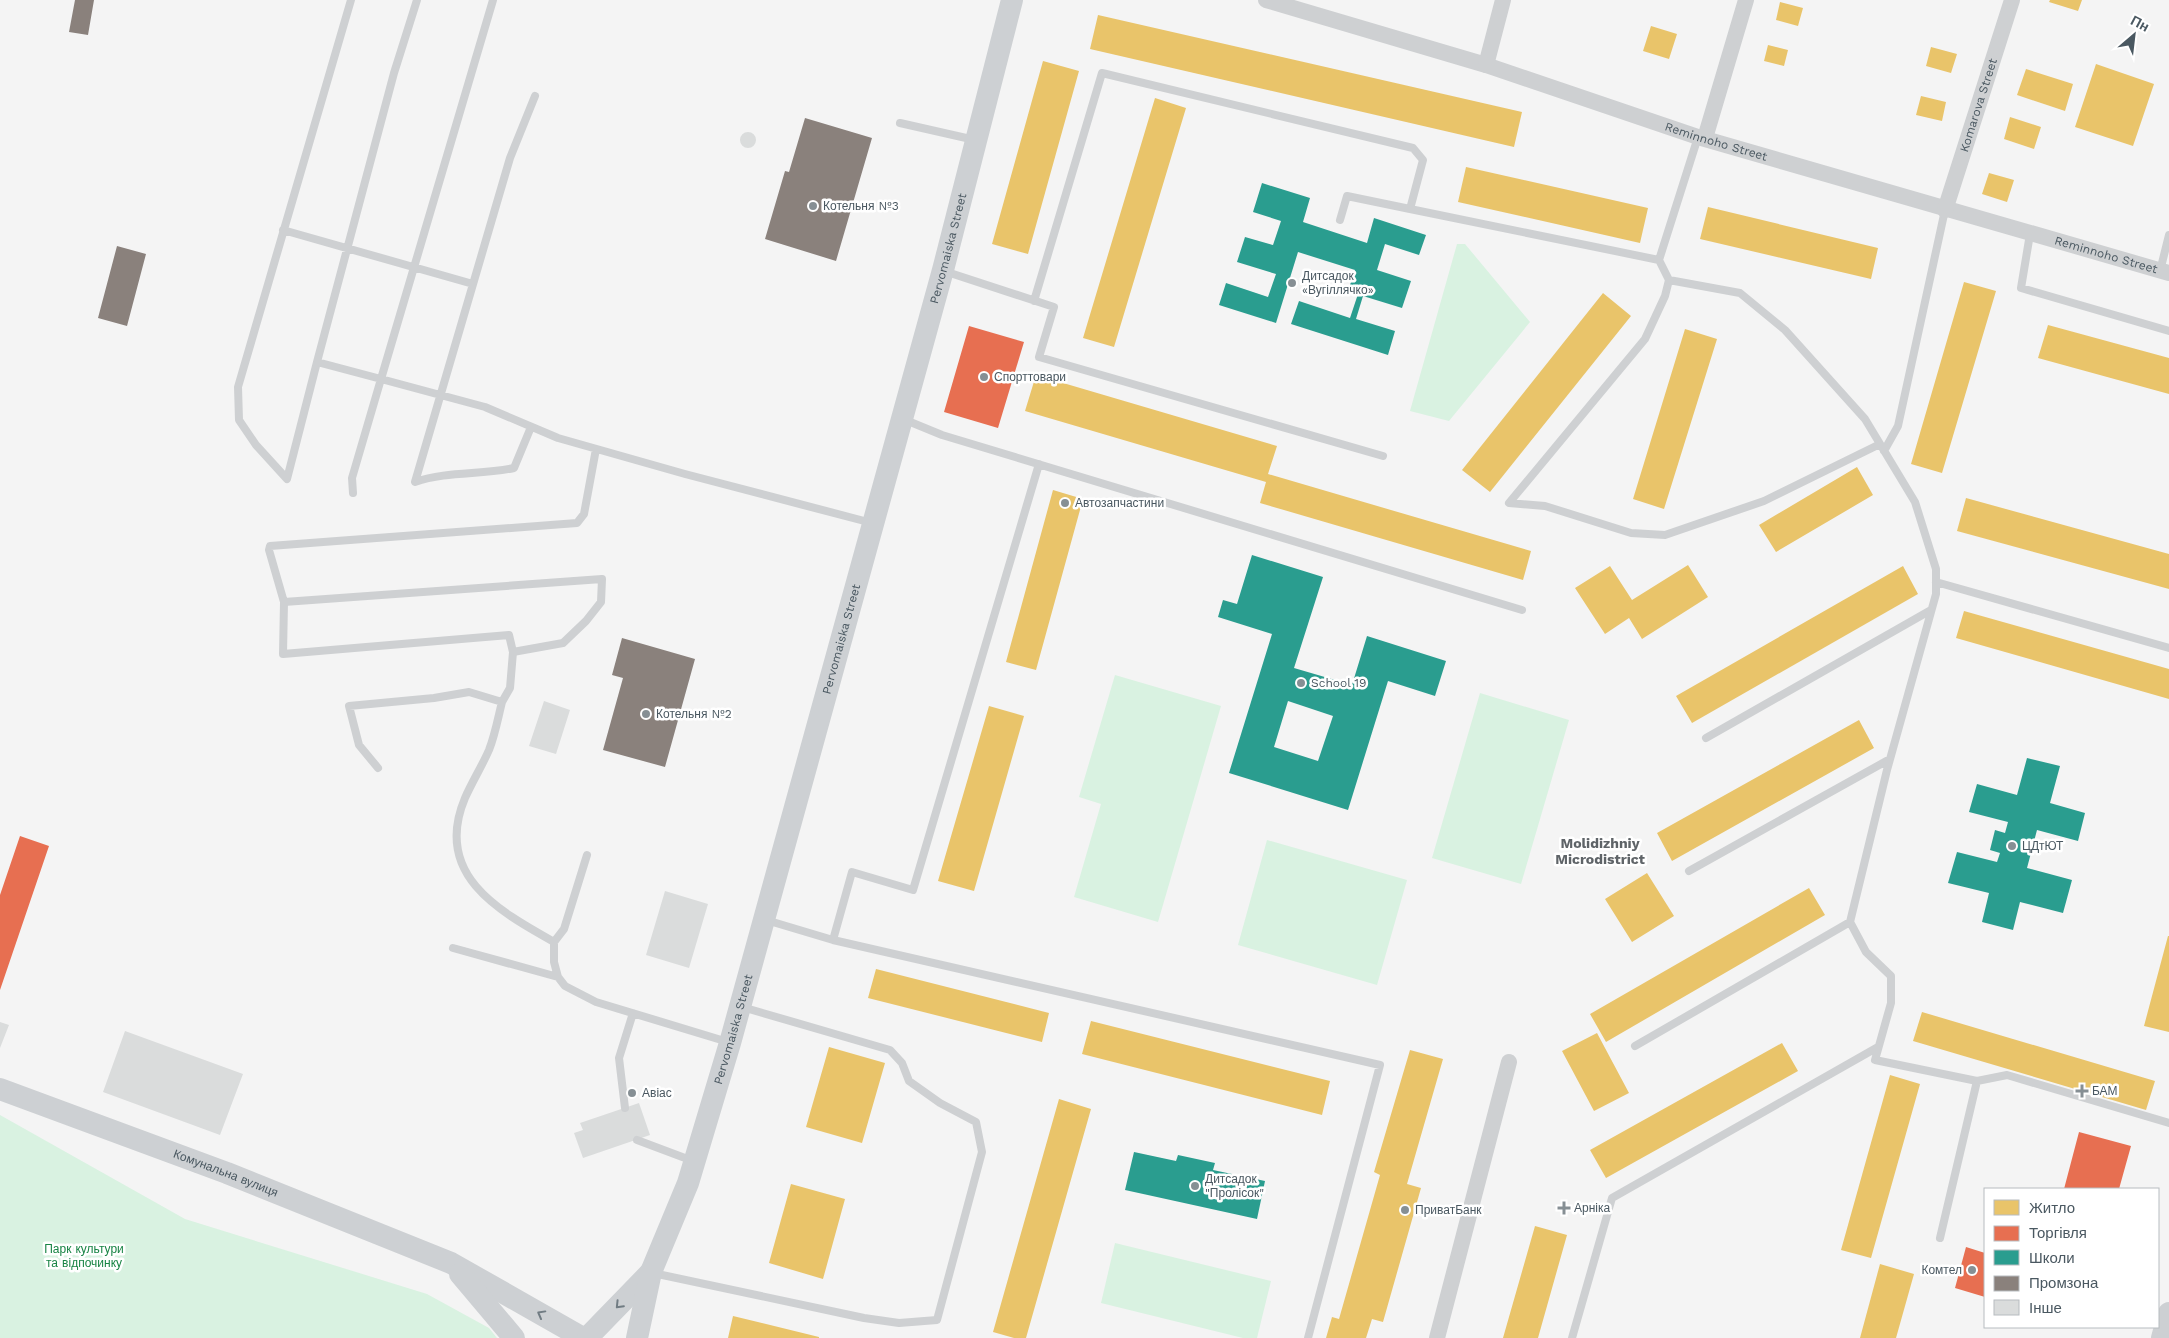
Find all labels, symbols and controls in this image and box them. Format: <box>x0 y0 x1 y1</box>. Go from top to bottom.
north arrow <box>2109 10 2159 60</box>
text: Пн <box>2128 12 2152 35</box>
street label: Komarova Street <box>1957 57 2000 154</box>
street label: Reminnoho Street <box>1663 119 1769 164</box>
street label: Pervomaiska Street <box>927 192 969 305</box>
place label: Котельня №3 <box>823 199 899 213</box>
marker: Котельня №3 <box>807 200 819 212</box>
street label: Reminnoho Street <box>2053 233 2159 276</box>
place label: Дитсадок «Вугіллячко» <box>1302 269 1374 297</box>
marker: Дитсадок «Вугіллячко» <box>1286 277 1298 289</box>
place label: Спорттовари <box>994 370 1066 384</box>
marker: Спорттовари <box>978 371 990 383</box>
place label: Автозапчастини <box>1075 496 1164 510</box>
marker: Автозапчастини <box>1059 497 1071 509</box>
street label: Pervomaiska Street <box>819 582 863 696</box>
place label: School 19 <box>1311 676 1366 690</box>
marker: School 19 <box>1295 677 1307 689</box>
place label: Котельня №2 <box>656 707 732 721</box>
marker: Котельня №2 <box>640 708 652 720</box>
district label: Molidizhniy Microdistrict <box>1555 835 1645 867</box>
place label: ЦДтЮТ <box>2022 839 2064 853</box>
marker: ЦДтЮТ <box>2006 840 2018 852</box>
street label: Pervomaiska Street <box>711 973 756 1086</box>
place label: БАМ <box>2092 1084 2118 1098</box>
marker: БАМ <box>2076 1085 2088 1097</box>
place label: Авіас <box>642 1086 672 1100</box>
marker: Авіас <box>626 1087 638 1099</box>
street label: Комунальна вулиця <box>172 1147 280 1200</box>
place label: Дитсадок "Пролісок" <box>1205 1172 1264 1200</box>
marker: Дитсадок "Пролісок" <box>1189 1180 1201 1192</box>
legend <box>1984 1188 2159 1328</box>
text: Житло <box>2029 1199 2075 1217</box>
place label: Арніка <box>1574 1201 1610 1215</box>
marker: Арніка <box>1558 1202 1570 1214</box>
place label: ПриватБанк <box>1415 1203 1482 1217</box>
marker: ПриватБанк <box>1399 1204 1411 1216</box>
text: Торгівля <box>2029 1224 2087 1242</box>
park label: Парк культури та відпочинку <box>44 1242 124 1270</box>
text: Школи <box>2029 1249 2075 1267</box>
place label: Комтел <box>1921 1263 1962 1277</box>
marker: Комтел <box>1966 1264 1978 1276</box>
text: Промзона <box>2029 1274 2099 1292</box>
one-way arrow <box>616 1299 625 1308</box>
text: Інше <box>2029 1299 2062 1317</box>
one-way arrow <box>537 1310 546 1320</box>

